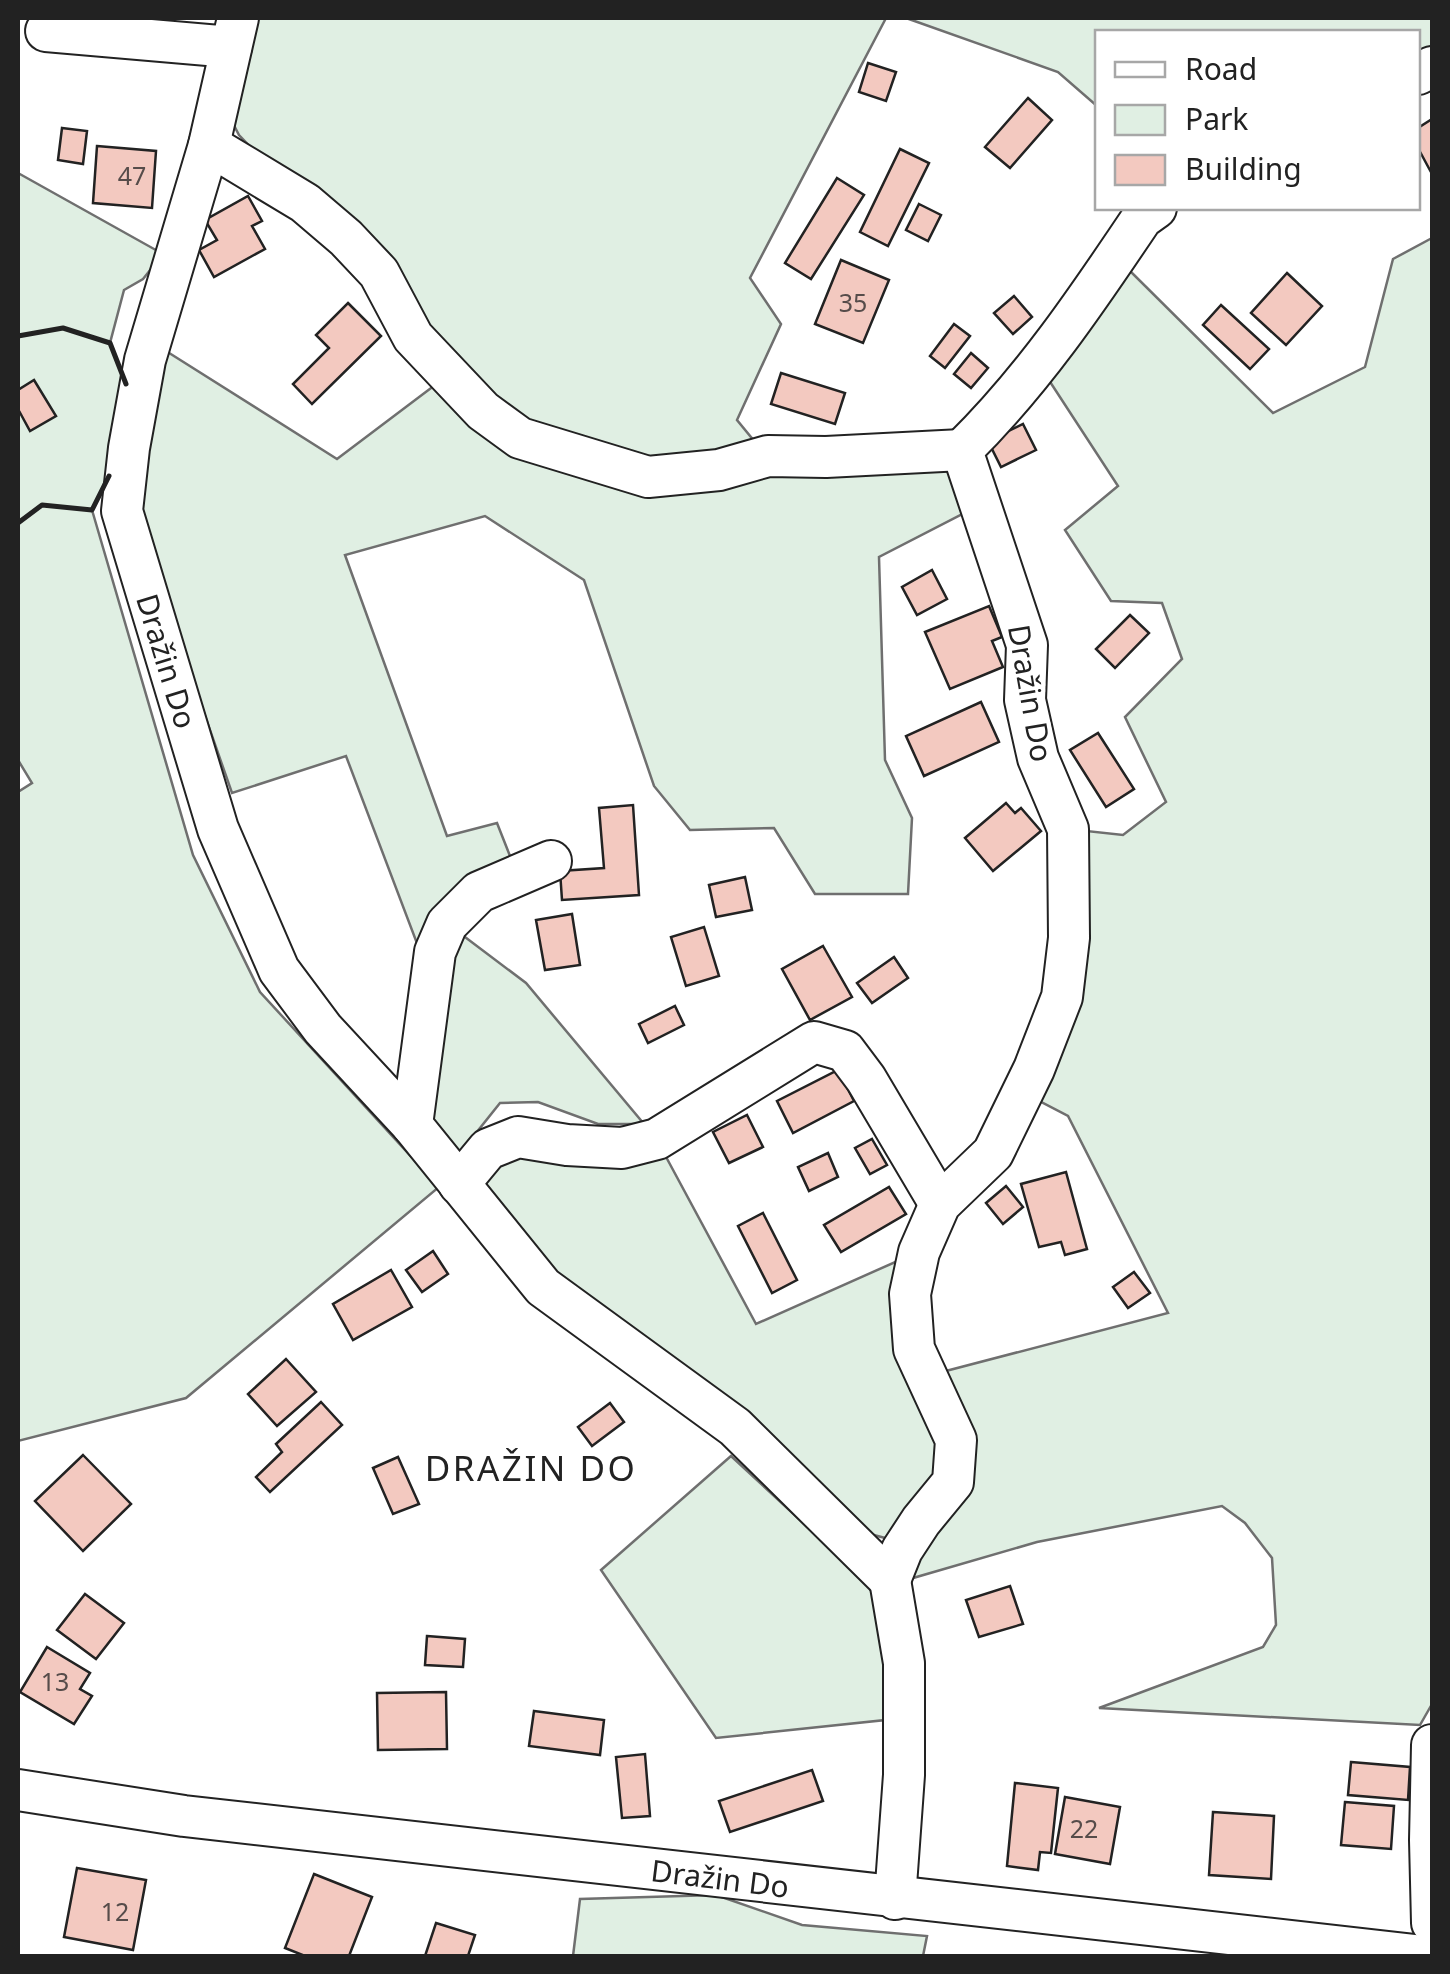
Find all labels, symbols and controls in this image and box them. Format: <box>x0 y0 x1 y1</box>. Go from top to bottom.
legend <box>1095 30 1420 210</box>
text: Road <box>1185 48 1257 89</box>
text: Park <box>1185 98 1248 139</box>
text: Building <box>1185 148 1302 189</box>
house number: 47 <box>118 158 146 192</box>
house number: 35 <box>839 285 867 319</box>
street label: Dražin Do <box>127 589 207 733</box>
street label: Dražin Do <box>999 621 1063 765</box>
district label: DRAŽIN DO <box>425 1444 637 1491</box>
house number: 13 <box>41 1664 69 1698</box>
house number: 22 <box>1070 1811 1098 1845</box>
street label: Dražin Do <box>649 1849 791 1907</box>
house number: 12 <box>101 1894 129 1928</box>

